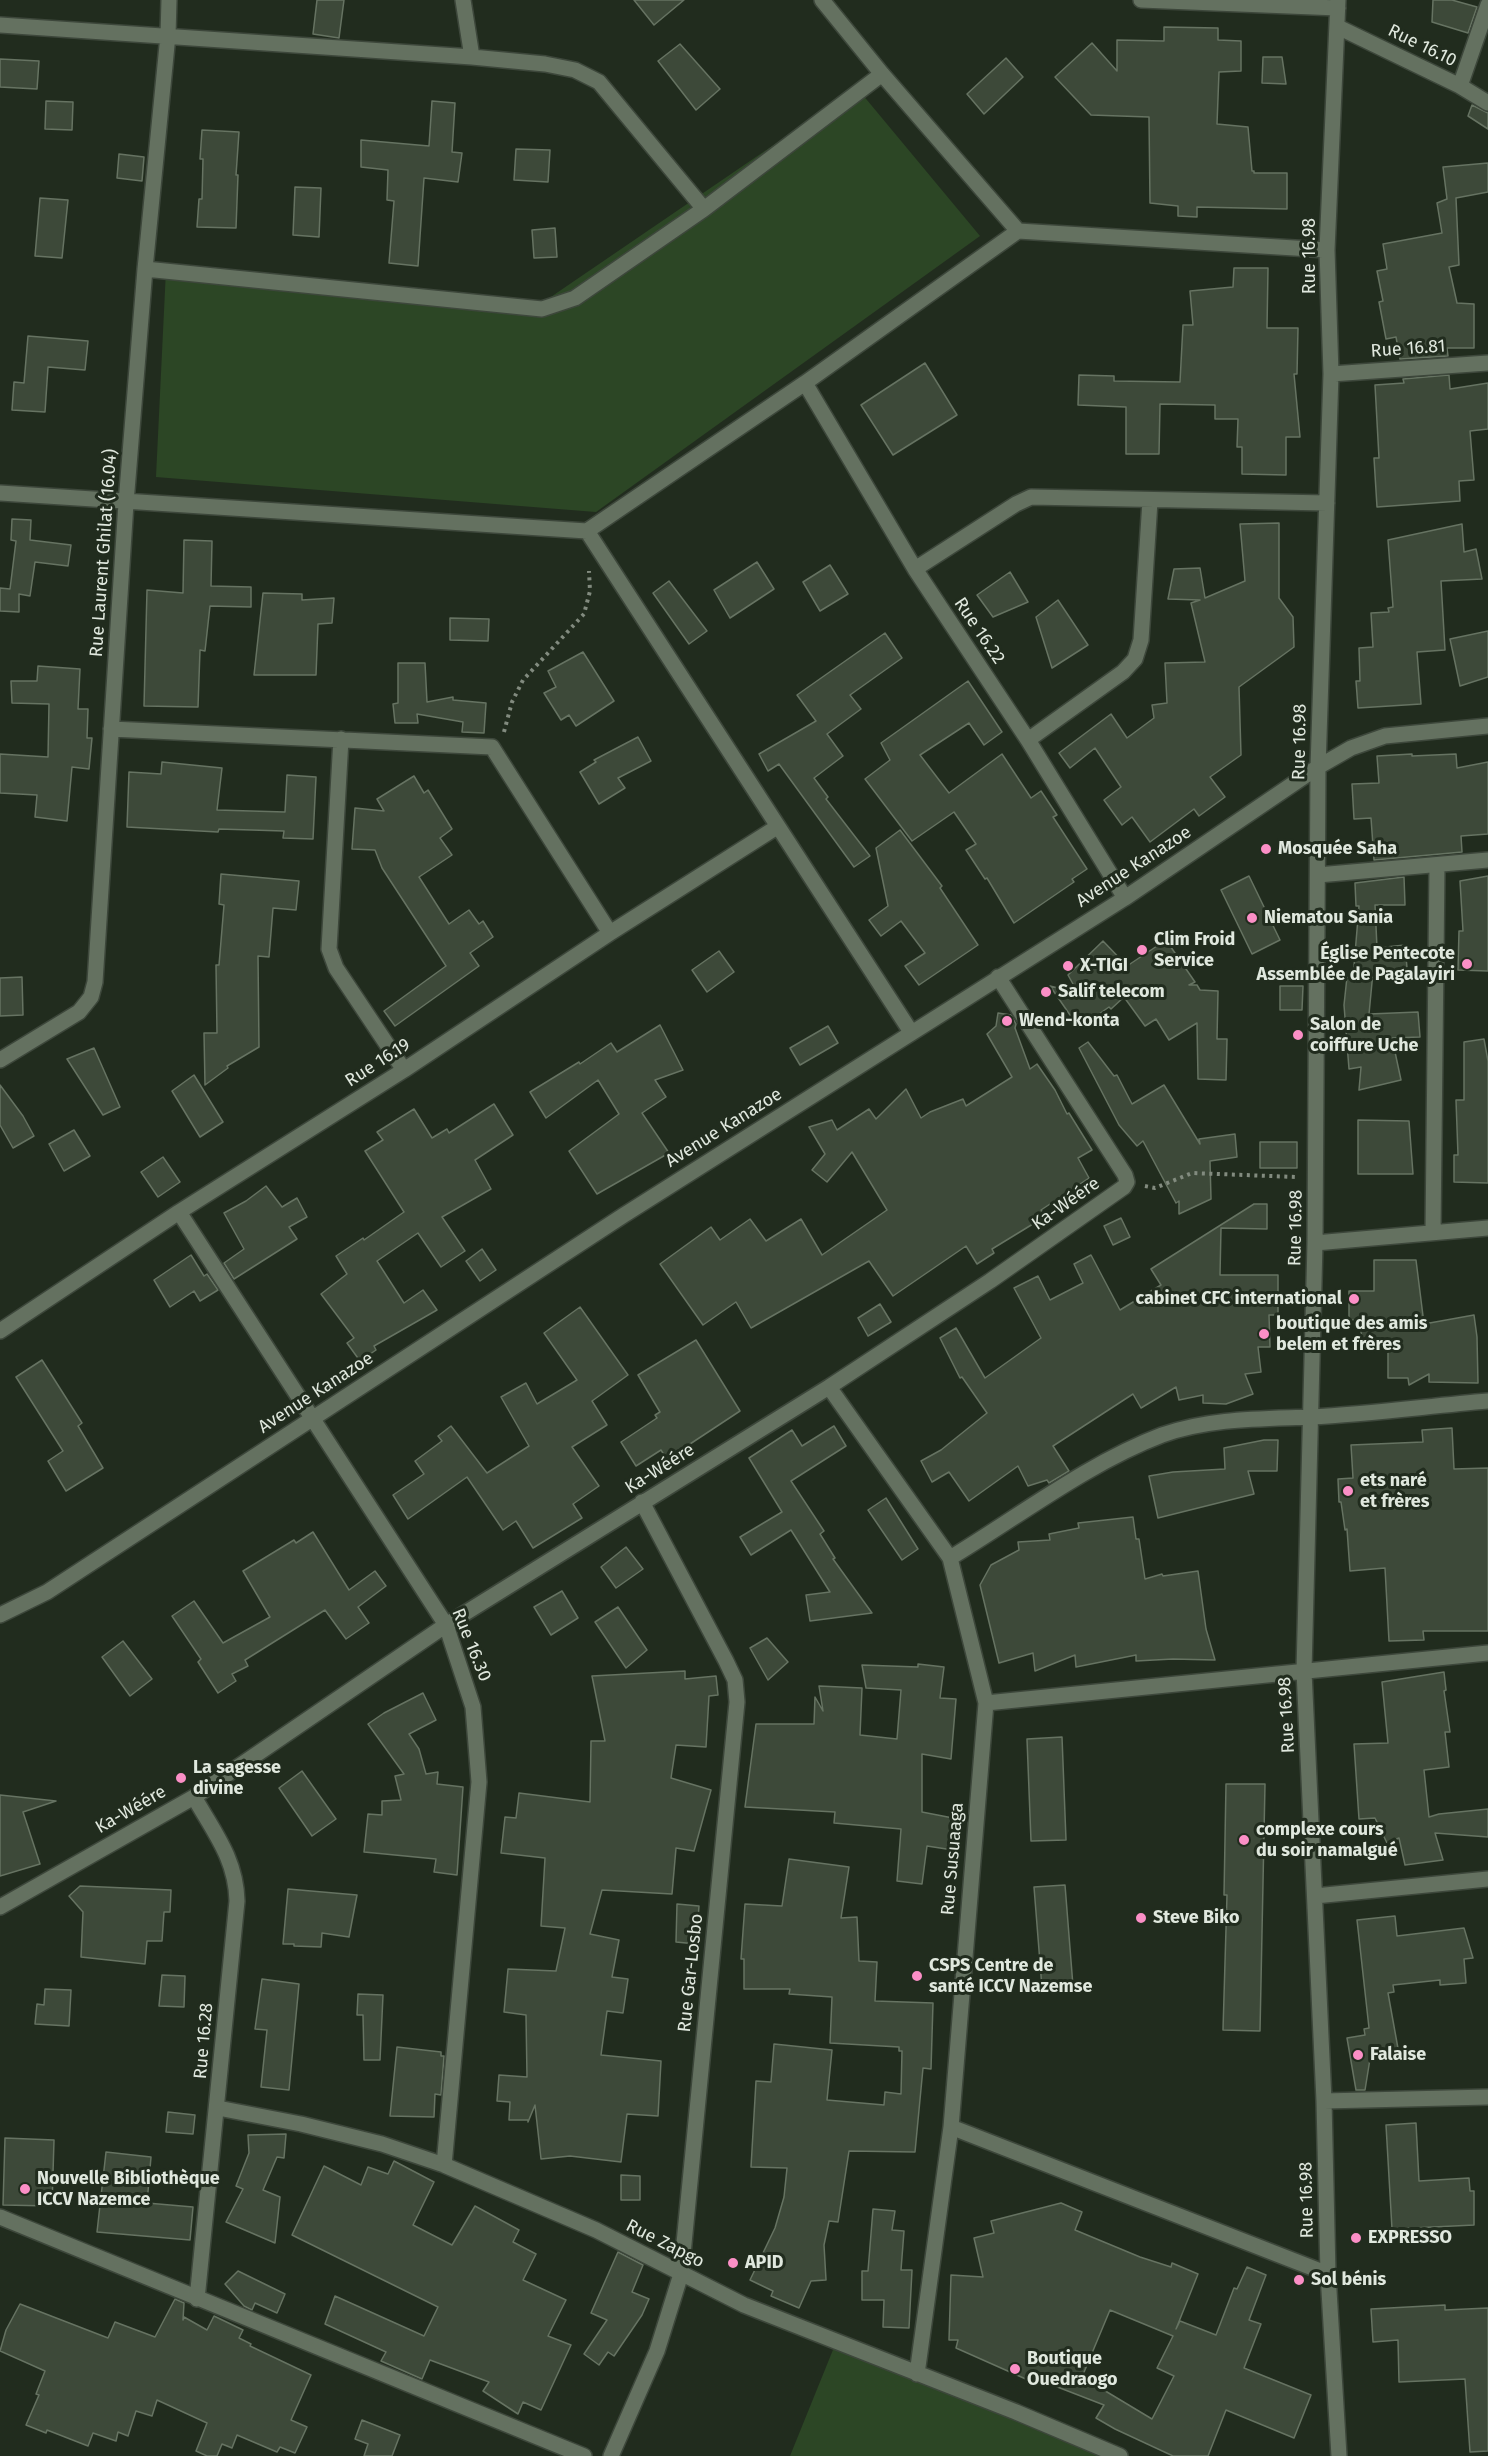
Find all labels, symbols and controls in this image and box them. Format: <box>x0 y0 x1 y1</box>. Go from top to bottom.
street label: Rue 16.10 <box>1384 20 1460 72</box>
street label: Rue 16.98 <box>1299 218 1321 294</box>
street label: Rue 16.81 <box>1370 336 1446 362</box>
street label: Rue Laurent Ghilat (16.04) <box>86 448 122 658</box>
street label: Rue 16.22 <box>949 594 1009 668</box>
street label: Rue 16.98 <box>1289 704 1311 780</box>
street label: Avenue Kanazoe <box>1072 822 1196 912</box>
place label: Mosquée Saha <box>1278 838 1397 860</box>
marker: Mosquée Saha <box>1259 842 1273 856</box>
place label: Niematou Sania <box>1264 907 1393 929</box>
marker: Niematou Sania <box>1245 911 1259 925</box>
place label: Clim Froid Service <box>1154 929 1235 972</box>
marker: Clim Froid Service <box>1135 943 1149 957</box>
place label: Église Pentecote Assemblée de Pagalayiri <box>1257 943 1455 986</box>
place label: X-TIGI <box>1080 955 1128 977</box>
marker: Église Pentecote Assemblée de Pagalayiri <box>1460 957 1474 971</box>
marker: X-TIGI <box>1061 959 1075 973</box>
place label: Salif telecom <box>1058 981 1165 1003</box>
marker: Salif telecom <box>1039 985 1053 999</box>
place label: Wend-konta <box>1019 1010 1120 1032</box>
marker: Wend-konta <box>1000 1014 1014 1028</box>
place label: Salon de coiffure Uche <box>1310 1014 1419 1056</box>
marker: Salon de coiffure Uche <box>1291 1028 1305 1042</box>
street label: Rue 16.19 <box>341 1034 415 1092</box>
street label: Avenue Kanazoe <box>662 1084 786 1172</box>
street label: Ka-Wéére <box>1028 1173 1104 1235</box>
street label: Rue 16.98 <box>1285 1190 1307 1266</box>
place label: cabinet CFC international <box>1136 1288 1342 1310</box>
marker: cabinet CFC international <box>1347 1292 1361 1306</box>
place label: boutique des amis belem et frères <box>1276 1313 1427 1356</box>
marker: boutique des amis belem et frères <box>1257 1327 1271 1341</box>
street label: Avenue Kanazoe <box>254 1348 378 1438</box>
street label: Ka-Wéére <box>621 1439 699 1499</box>
place label: ets naré et frères <box>1360 1470 1429 1512</box>
marker: ets naré et frères <box>1341 1484 1355 1498</box>
street label: Rue 16.30 <box>447 1605 495 1685</box>
street label: Rue 16.98 <box>1274 1676 1300 1754</box>
place label: La sagesse divine <box>193 1757 281 1800</box>
marker: La sagesse divine <box>174 1771 188 1785</box>
street label: Ka-Wéére <box>92 1781 170 1839</box>
street label: Rue Susuaaga <box>937 1802 969 1916</box>
place label: complexe cours du soir namalgué <box>1256 1819 1398 1862</box>
marker: complexe cours du soir namalgué <box>1237 1833 1251 1847</box>
place label: Steve Biko <box>1153 1907 1239 1929</box>
marker: Steve Biko <box>1134 1911 1148 1925</box>
street label: Rue Gar-Losbo <box>674 1913 708 2033</box>
place label: CSPS Centre de santé ICCV Nazemse <box>929 1955 1092 1998</box>
marker: CSPS Centre de santé ICCV Nazemse <box>910 1969 924 1983</box>
street label: Rue 16.28 <box>190 2002 218 2080</box>
place label: Falaise <box>1370 2044 1426 2066</box>
marker: Falaise <box>1351 2048 1365 2062</box>
street label: Rue 16.98 <box>1296 2162 1318 2238</box>
place label: Nouvelle Bibliothèque ICCV Nazemce <box>37 2168 220 2210</box>
marker: Nouvelle Bibliothèque ICCV Nazemce <box>18 2182 32 2196</box>
street label: Rue Zapgo <box>622 2215 708 2273</box>
place label: EXPRESSO <box>1368 2227 1452 2249</box>
marker: EXPRESSO <box>1349 2231 1363 2245</box>
place label: APID <box>745 2252 783 2274</box>
marker: APID <box>726 2256 740 2270</box>
place label: Sol bénis <box>1311 2269 1386 2291</box>
marker: Sol bénis <box>1292 2273 1306 2287</box>
place label: Boutique Ouedraogo <box>1027 2348 1117 2390</box>
marker: Boutique Ouedraogo <box>1008 2362 1022 2376</box>

